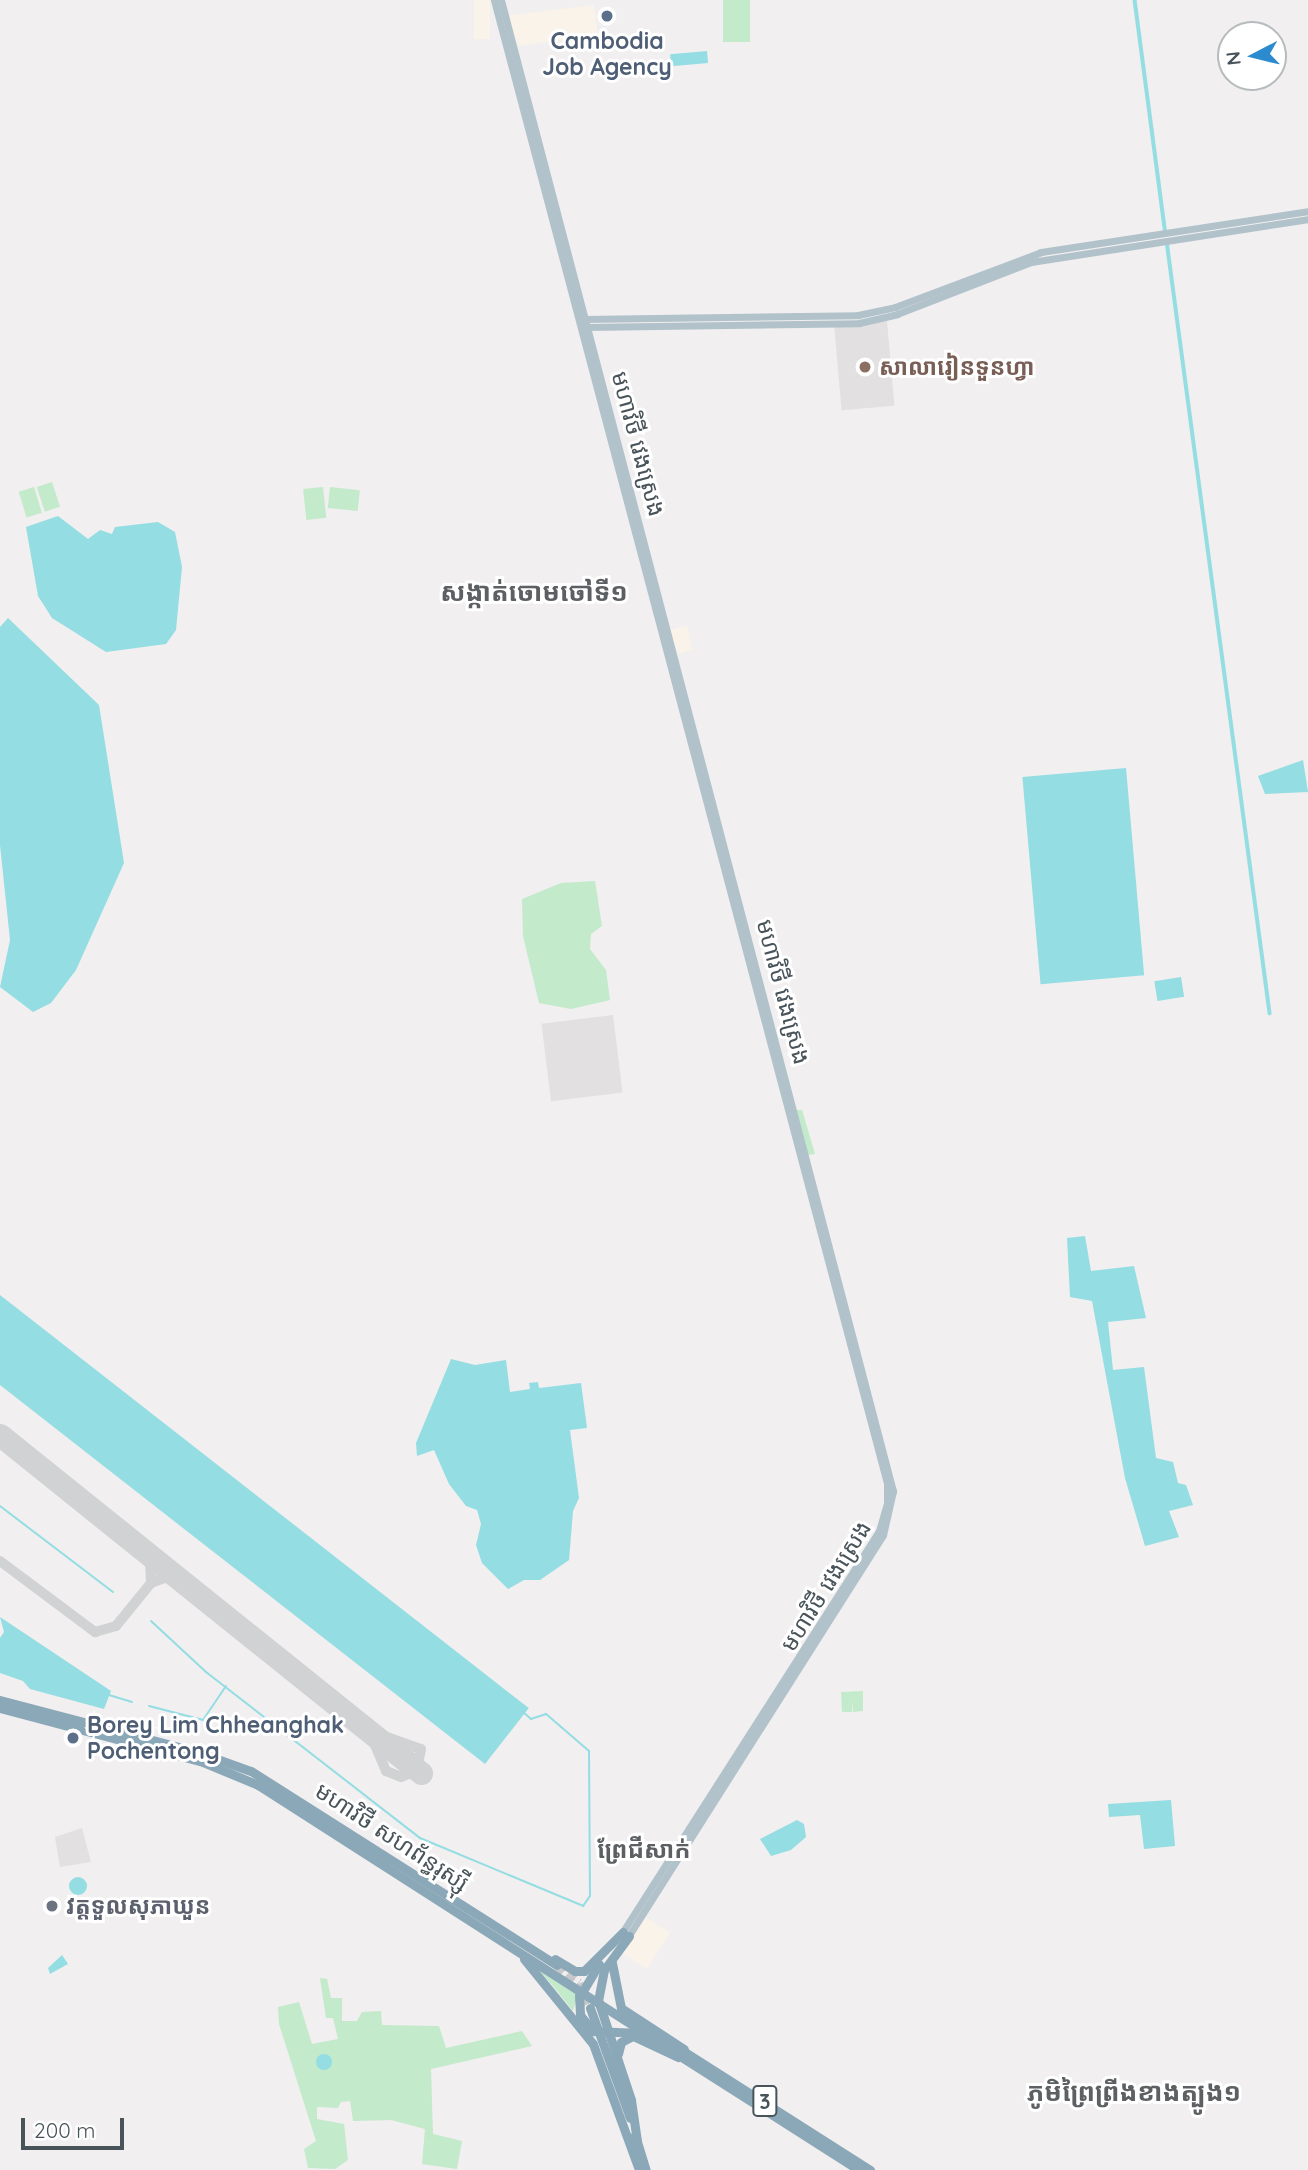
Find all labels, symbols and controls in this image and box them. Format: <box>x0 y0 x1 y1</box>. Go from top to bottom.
marker: Cambodia Job Agency <box>599 8 615 24</box>
north arrow <box>1217 21 1287 91</box>
place label: Cambodia Job Agency <box>542 27 672 81</box>
text: N <box>1220 50 1246 67</box>
place label: សាលារៀនទួនហ្វា <box>879 353 1035 381</box>
marker: សាលារៀនទួនហ្វា <box>857 359 873 375</box>
street label: មហាវិថី វេងស្រេង <box>605 369 671 519</box>
district label: សង្កាត់ចោមចៅទី១ <box>440 576 628 608</box>
street label: មហាវិថី វេងស្រេង <box>750 917 816 1067</box>
street label: មហាវិថី វេងស្រេង <box>775 1516 877 1656</box>
place label: Borey Lim Chheanghak Pochentong <box>87 1711 344 1765</box>
marker: Borey Lim Chheanghak Pochentong <box>65 1730 81 1746</box>
street label: មហាវិថី សហព័ន្ធរុស្ស៊ី <box>310 1777 474 1897</box>
district label: ព្រែជីសាក់ <box>597 1836 691 1864</box>
place label: វត្តទួលសុភាឃួន <box>66 1892 210 1920</box>
marker: វត្តទួលសុភាឃួន <box>44 1898 60 1914</box>
district label: ភូមិព្រៃព្រីងខាងត្បូង១ <box>1027 2076 1241 2108</box>
road number: 3 <box>751 2084 779 2118</box>
scale bar <box>24 2104 128 2148</box>
text: 200 m <box>34 2117 96 2143</box>

